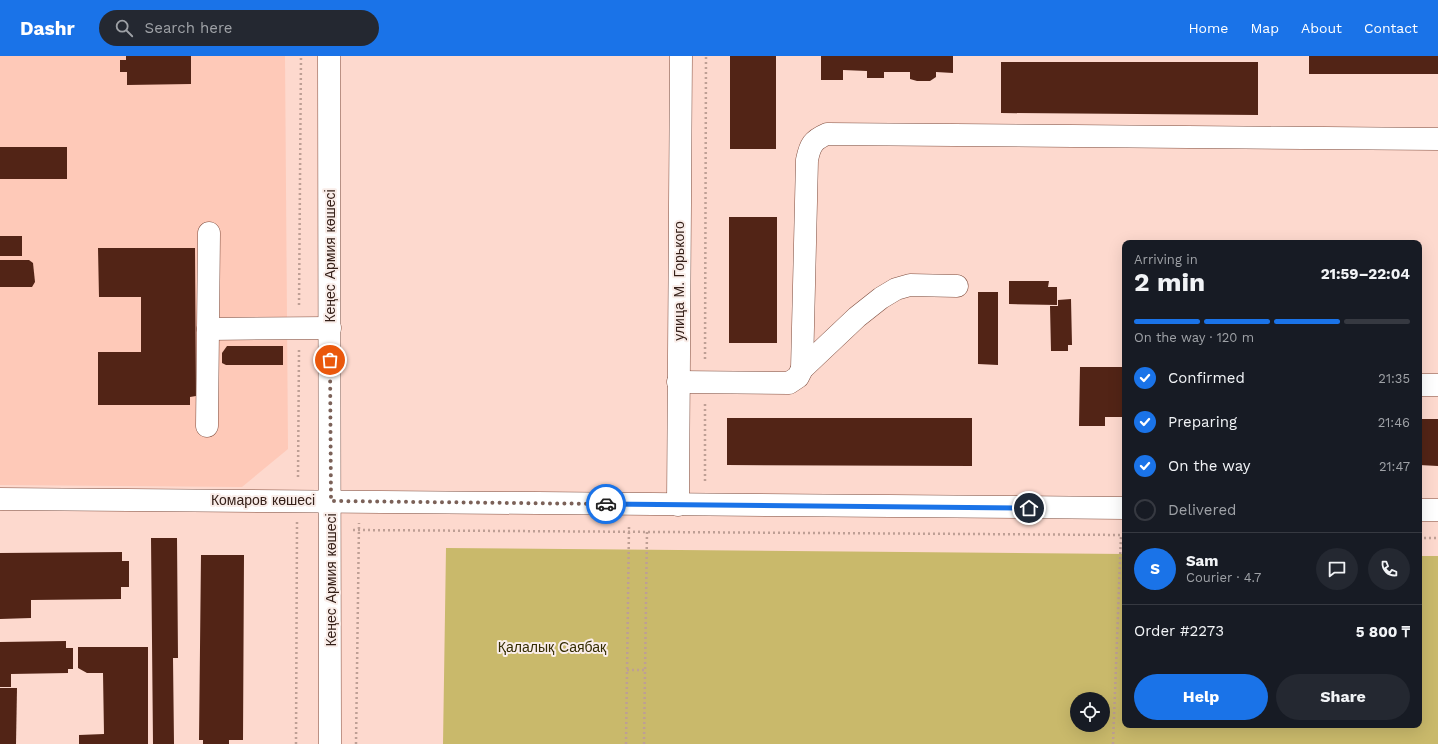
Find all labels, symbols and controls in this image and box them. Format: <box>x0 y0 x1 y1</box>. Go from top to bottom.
search box <box>99 10 379 46</box>
text: Dashr <box>20 17 75 40</box>
icon: search <box>113 17 135 39</box>
text: Search here <box>145 19 233 37</box>
text: Home <box>1188 20 1228 36</box>
text: Map <box>1250 20 1279 36</box>
text: About <box>1301 20 1342 36</box>
text: Contact <box>1364 20 1418 36</box>
street label: Кеңес Армия көшесі <box>322 189 338 323</box>
street label: улица М. Горького <box>671 221 687 341</box>
text: Arriving in <box>1134 252 1198 267</box>
text: 21:59–22:04 <box>1321 265 1410 283</box>
text: 2 min <box>1134 267 1205 297</box>
text: On the way · 120 m <box>1134 330 1254 345</box>
pin <box>313 343 347 377</box>
icon: bag <box>319 349 341 371</box>
icon: check <box>1134 367 1156 389</box>
text: Confirmed <box>1168 369 1245 387</box>
text: 21:35 <box>1378 371 1410 386</box>
icon: check <box>1134 411 1156 433</box>
text: Preparing <box>1168 413 1237 431</box>
text: 21:46 <box>1378 415 1410 430</box>
icon: check <box>1134 455 1156 477</box>
text: On the way <box>1168 457 1250 475</box>
text: 21:47 <box>1379 459 1410 474</box>
courier <box>586 484 626 524</box>
pin <box>1012 491 1046 525</box>
street label: Комаров көшесі <box>211 492 315 508</box>
icon: car <box>595 493 617 515</box>
icon: home <box>1018 497 1040 519</box>
text: Delivered <box>1168 501 1236 519</box>
street label: Кеңес Армия көшесі <box>323 513 339 647</box>
button: chat <box>1316 548 1358 590</box>
button: phone <box>1368 548 1410 590</box>
text: Sam <box>1186 552 1218 570</box>
text: S <box>1150 560 1160 578</box>
text: Courier · 4.7 <box>1186 570 1261 585</box>
text: Order #2273 <box>1134 622 1224 640</box>
text: 5 800 ₸ <box>1356 623 1410 641</box>
park label: Қалалық Саябақ <box>498 639 607 655</box>
button: Help <box>1134 674 1268 720</box>
button: Share <box>1276 674 1410 720</box>
map controls <box>1070 692 1110 732</box>
button: locate <box>1070 692 1110 732</box>

